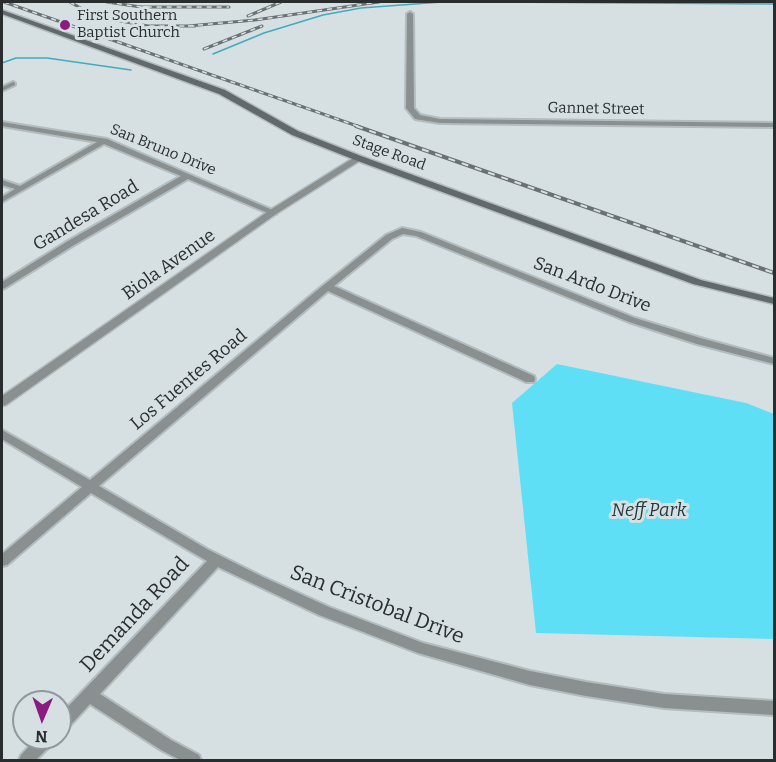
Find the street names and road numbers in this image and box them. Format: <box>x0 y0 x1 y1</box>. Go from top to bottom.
street label: Gannet Street <box>547 99 645 119</box>
street label: San Bruno Drive <box>107 121 219 179</box>
street label: Stage Road <box>350 131 428 175</box>
street label: Gandesa Road <box>29 176 143 256</box>
street label: Biola Avenue <box>118 225 220 305</box>
street label: San Ardo Drive <box>530 253 654 317</box>
street label: Los Fuentes Road <box>126 325 252 435</box>
street label: Demanda Road <box>75 552 195 678</box>
street label: San Cristobal Drive <box>286 560 468 650</box>

